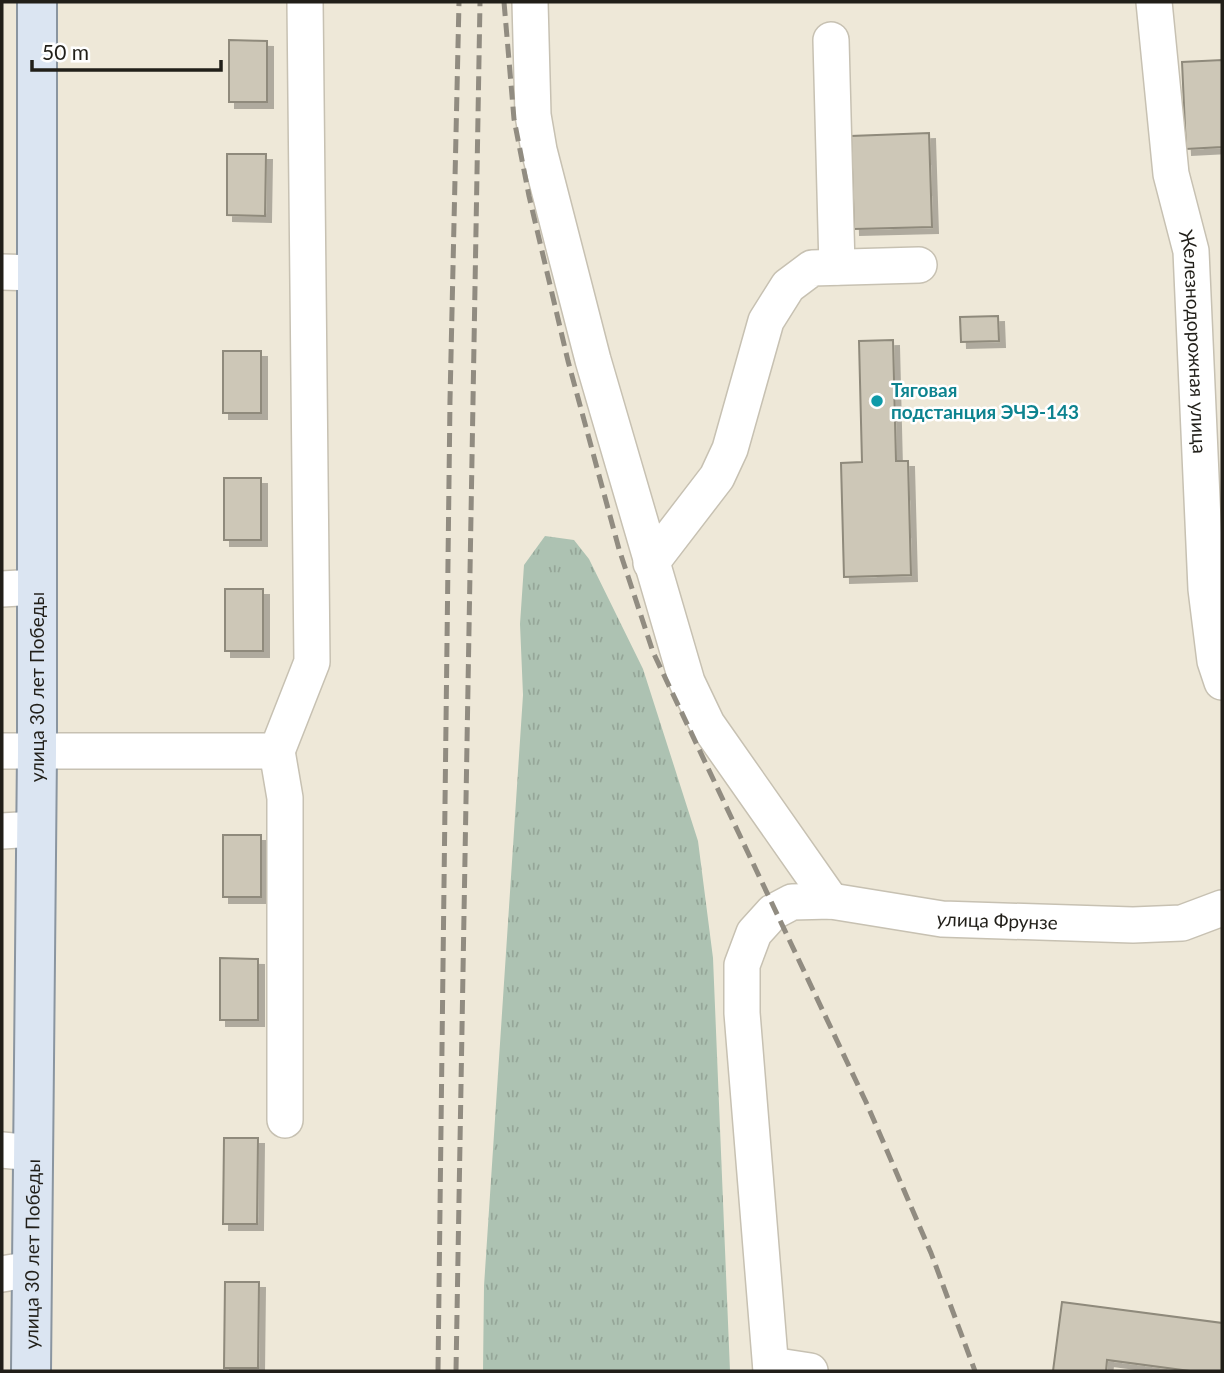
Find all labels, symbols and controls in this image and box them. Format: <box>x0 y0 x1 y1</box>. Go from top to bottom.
scale bar <box>32 28 220 72</box>
text: 50 m <box>42 39 89 64</box>
street label: Железнодорожная улица <box>1175 227 1212 454</box>
place label: Тяговая подстанция ЭЧЭ-143 <box>891 378 1079 423</box>
marker: Тяговая подстанция ЭЧЭ-143 <box>869 393 885 409</box>
street label: улица 30 лет Победы <box>25 592 48 782</box>
street label: улица Фрунзе <box>935 906 1058 934</box>
street label: улица 30 лет Победы <box>19 1159 44 1349</box>

